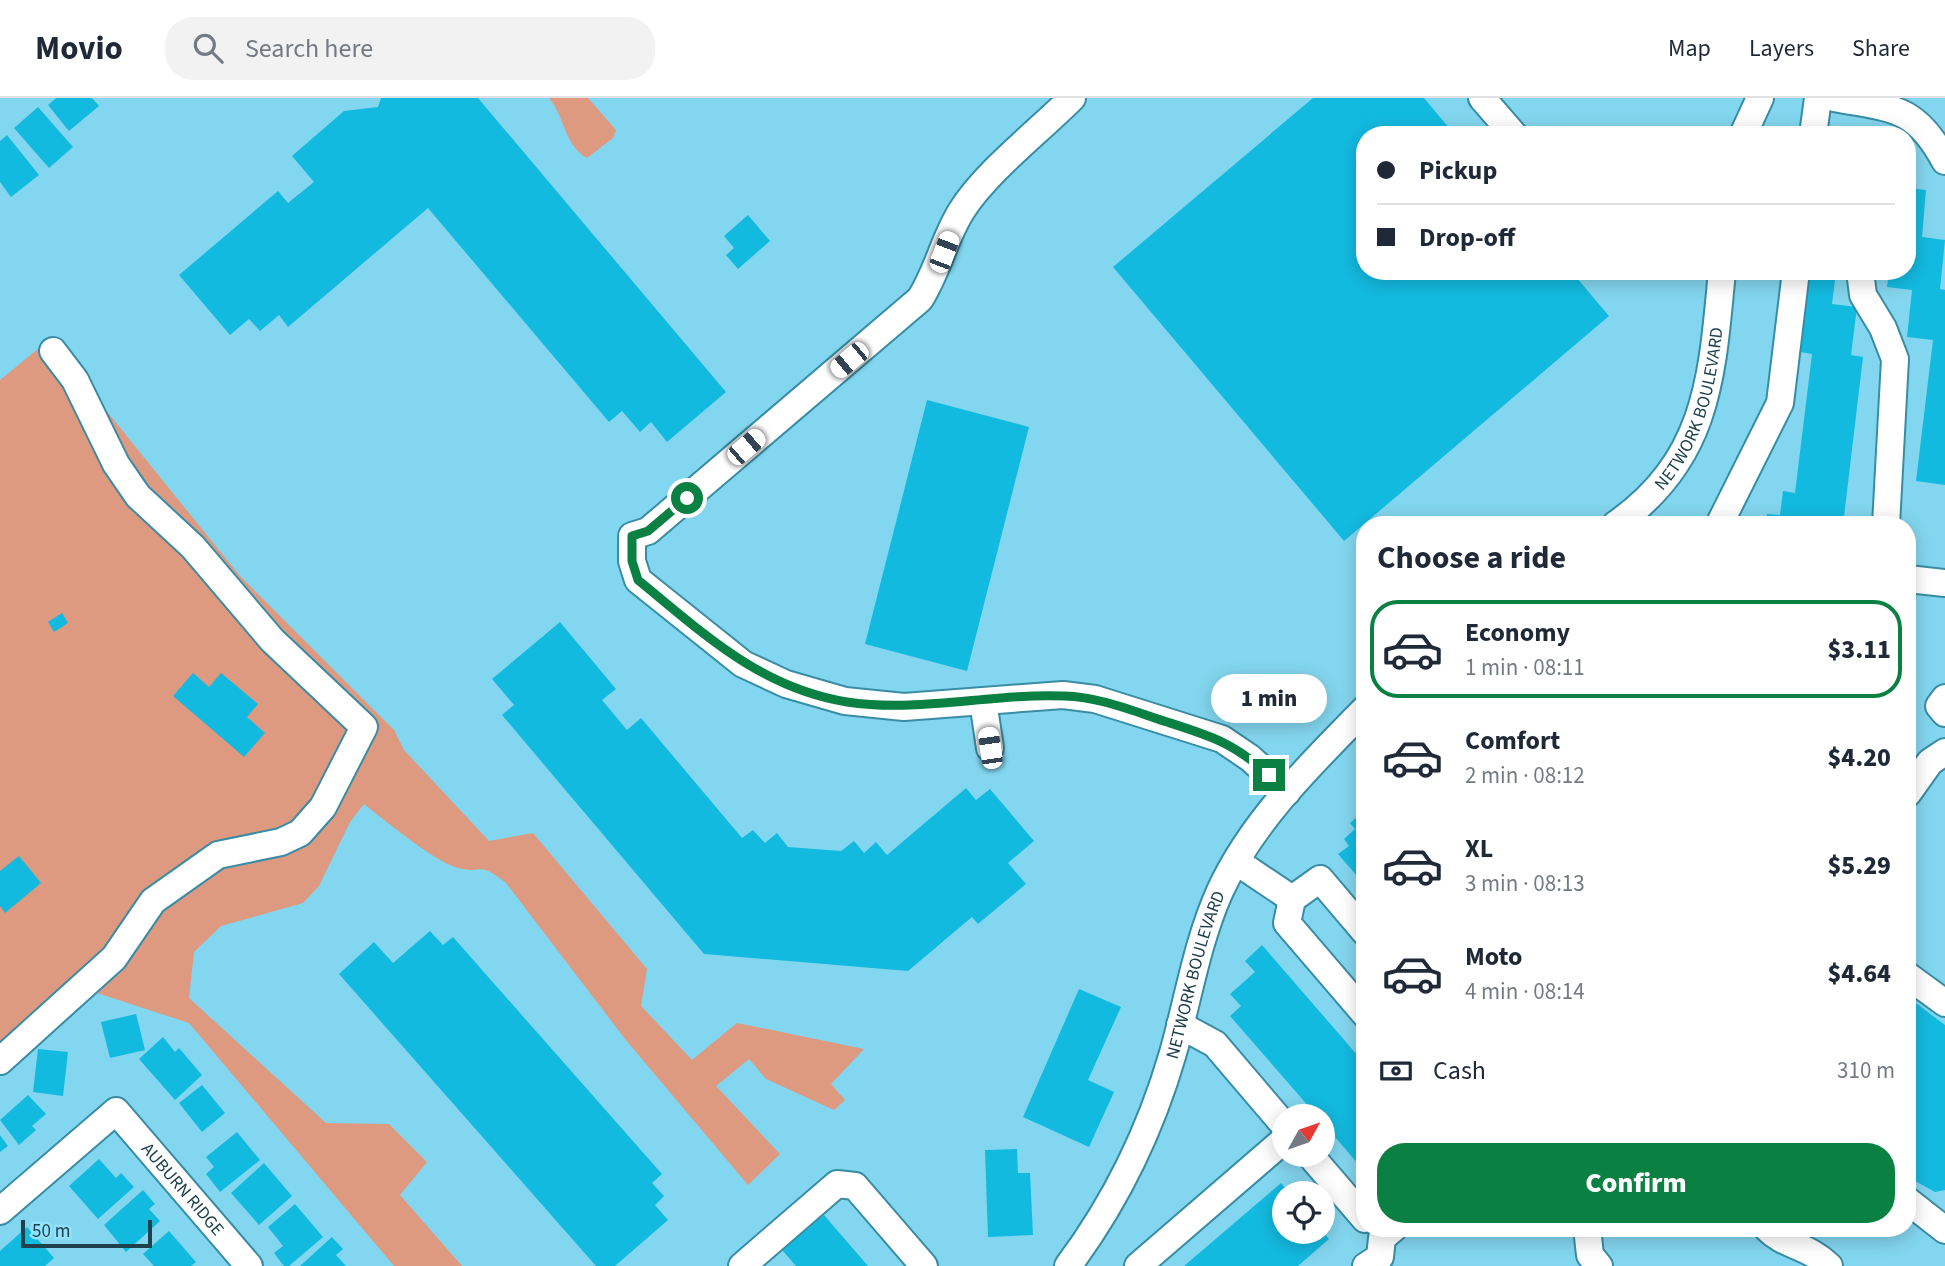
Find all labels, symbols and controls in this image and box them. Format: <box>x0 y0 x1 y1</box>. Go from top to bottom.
search box <box>165 17 655 80</box>
text: Movio <box>35 25 123 72</box>
icon: search <box>189 29 227 67</box>
text: Search here <box>245 30 373 67</box>
text: Map <box>1668 31 1711 66</box>
text: Layers <box>1749 31 1814 66</box>
text: Share <box>1852 31 1910 66</box>
text: Pickup <box>1419 152 1497 189</box>
text: Drop-off <box>1419 219 1515 256</box>
car <box>927 229 962 275</box>
street label: NETWORK BOULEVARD <box>1648 326 1729 495</box>
car <box>827 338 872 382</box>
car <box>724 425 769 469</box>
route start <box>671 482 703 514</box>
text: Choose a ride <box>1377 535 1566 581</box>
text: Economy <box>1465 614 1570 651</box>
icon: car <box>1381 618 1444 681</box>
text: $3.11 <box>1827 631 1891 668</box>
text: 1 min · 08:11 <box>1465 651 1585 684</box>
callout: 1 min <box>1211 674 1327 722</box>
text: 1 min <box>1241 682 1297 715</box>
text: Comfort <box>1465 722 1560 759</box>
car <box>977 726 1004 770</box>
icon: car <box>1381 726 1444 789</box>
text: $4.20 <box>1827 739 1891 776</box>
route end <box>1253 759 1285 791</box>
text: 2 min · 08:12 <box>1465 759 1585 792</box>
text: XL <box>1465 830 1493 867</box>
icon: car <box>1381 834 1444 897</box>
text: $5.29 <box>1827 847 1891 884</box>
text: 3 min · 08:13 <box>1465 867 1585 900</box>
street label: NETWORK BOULEVARD <box>1159 887 1231 1062</box>
text: Moto <box>1465 938 1522 975</box>
icon: car <box>1381 942 1444 1005</box>
text: $4.64 <box>1827 955 1891 992</box>
text: 4 min · 08:14 <box>1465 975 1585 1008</box>
icon: cash <box>1377 1052 1415 1090</box>
text: Cash <box>1433 1052 1486 1089</box>
text: 310 m <box>1837 1054 1895 1087</box>
north arrow <box>1272 1104 1335 1167</box>
map controls <box>1272 1104 1335 1244</box>
street label: AUBURN RIDGE <box>136 1137 230 1241</box>
button: Confirm <box>1377 1143 1895 1223</box>
button: locate <box>1272 1181 1335 1244</box>
scale bar <box>21 1217 152 1249</box>
text: 50 m <box>32 1218 70 1245</box>

